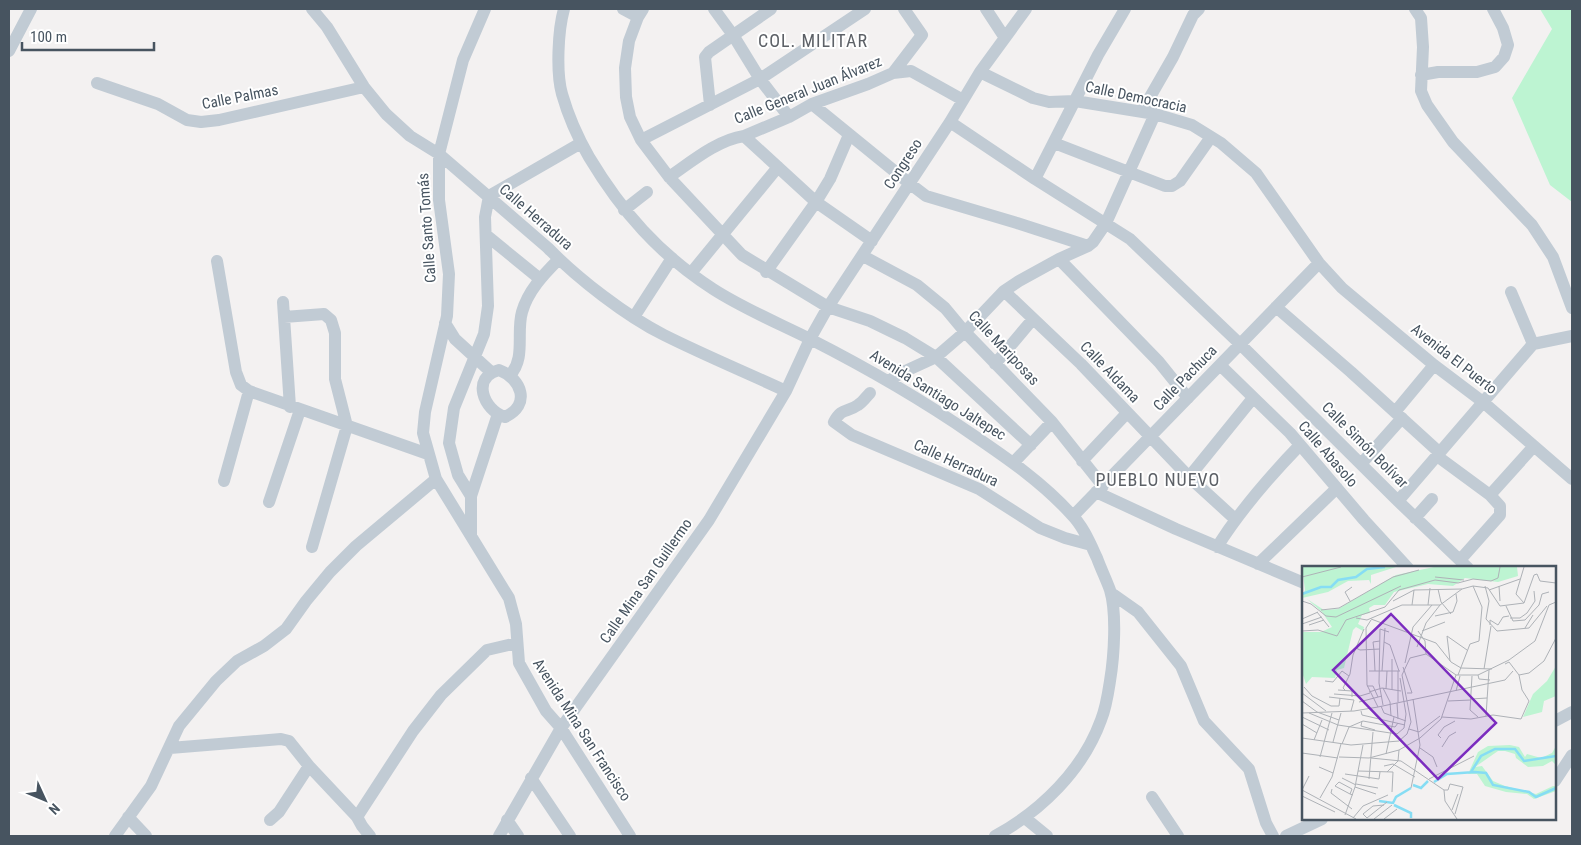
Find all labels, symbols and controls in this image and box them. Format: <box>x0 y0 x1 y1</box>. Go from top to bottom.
scale bar <box>22 20 155 52</box>
text: 100 m <box>30 28 67 46</box>
district label: COL. MILITAR <box>758 30 868 51</box>
street label: Calle General Juan Álvarez <box>732 52 884 128</box>
street label: Calle Democracia <box>1084 77 1188 117</box>
street label: Calle Palmas <box>200 81 280 113</box>
street label: Congreso <box>880 135 926 193</box>
street label: Calle Santo Tomás <box>414 172 440 284</box>
street label: Calle Herradura <box>496 180 576 254</box>
street label: Calle Mariposas <box>965 307 1043 389</box>
street label: Avenida El Puerto <box>1407 320 1501 398</box>
street label: Calle Aldama <box>1076 338 1144 406</box>
street label: Calle Pachuca <box>1149 342 1221 414</box>
street label: Avenida Santiago Jaltepec <box>867 346 1009 444</box>
street label: Calle Simón Bolívar <box>1318 398 1412 492</box>
street label: Calle Abasolo <box>1294 417 1362 491</box>
street label: Calle Herradura <box>911 435 1001 491</box>
district label: PUEBLO NUEVO <box>1096 469 1220 490</box>
street label: Calle Mina San Guillermo <box>596 515 696 647</box>
inset map <box>1302 566 1556 820</box>
street label: Avenida Mina San Francisco <box>529 655 635 805</box>
north arrow <box>20 775 70 825</box>
text: N <box>46 800 63 818</box>

